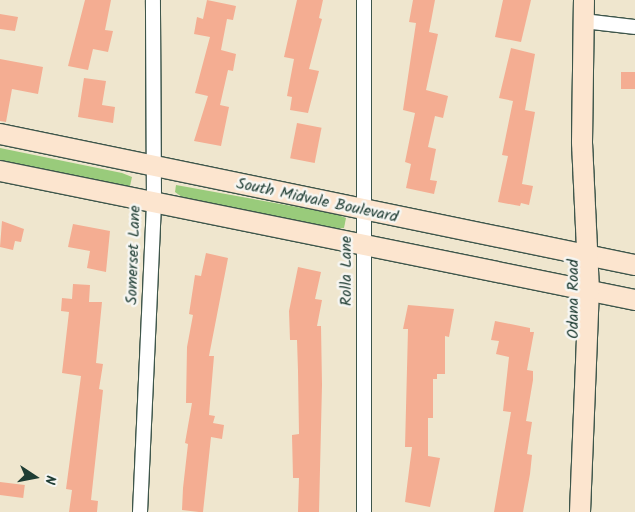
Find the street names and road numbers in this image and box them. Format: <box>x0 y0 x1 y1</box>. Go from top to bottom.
street label: South Midvale Boulevard <box>234 174 400 228</box>
street label: Somerset Lane <box>123 205 145 305</box>
street label: Rolla Lane <box>337 236 357 306</box>
street label: Odana Road <box>564 259 584 339</box>

